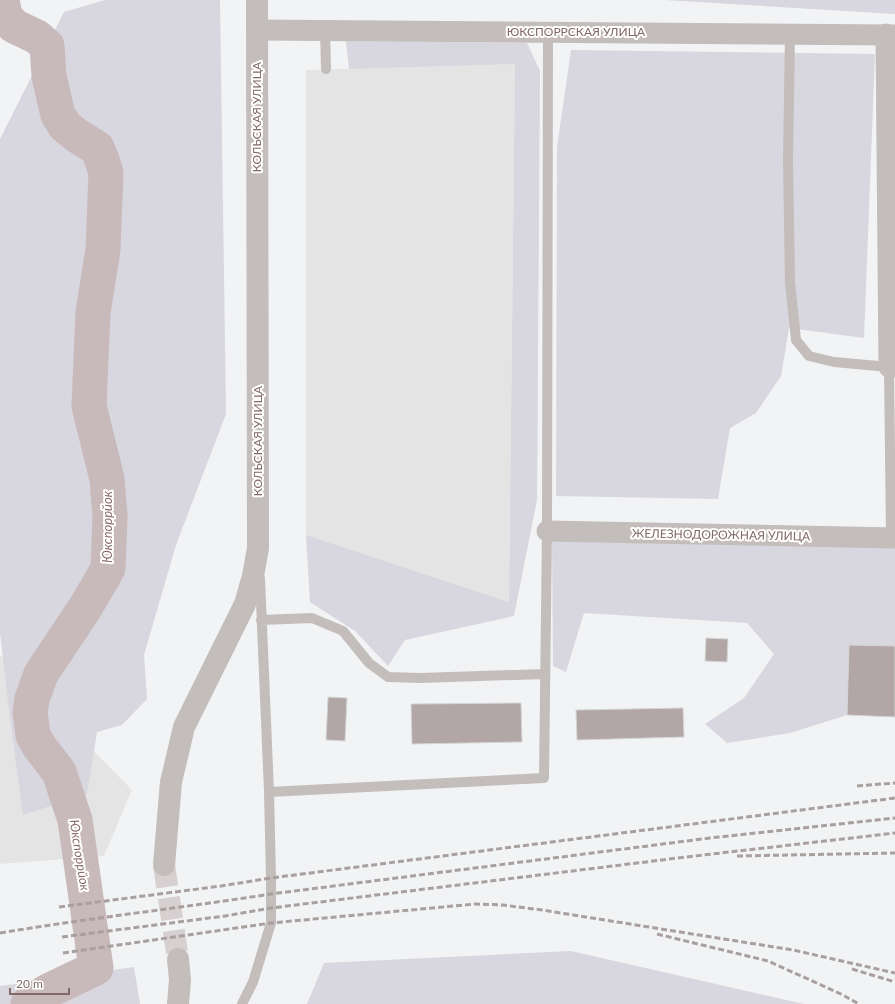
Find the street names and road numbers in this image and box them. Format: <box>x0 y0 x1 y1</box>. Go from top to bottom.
street label: ЮКСПОРРСКАЯ УЛИЦА <box>507 24 646 39</box>
street label: КОЛЬСКАЯ УЛИЦА <box>249 61 264 172</box>
street label: КОЛЬСКАЯ УЛИЦА <box>250 385 265 496</box>
street label: ЖЕЛЕЗНОДОРОЖНАЯ УЛИЦА <box>632 525 811 544</box>

